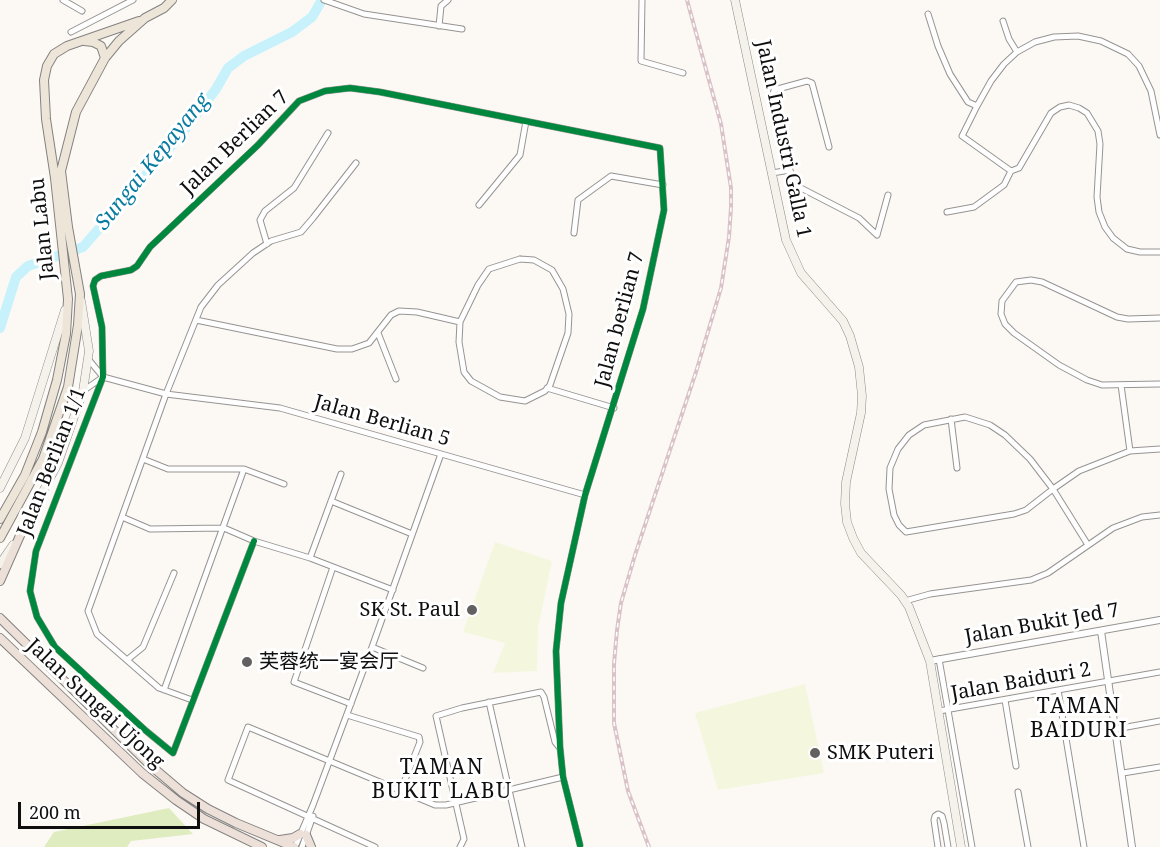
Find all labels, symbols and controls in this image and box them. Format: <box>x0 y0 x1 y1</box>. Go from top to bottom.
street label: Jalan Industri Galla 1 <box>750 38 816 240</box>
street label: Jalan Berlian 7 <box>176 86 294 200</box>
water label: Sungai Kepayang <box>90 89 216 235</box>
street label: Jalan Labu <box>26 177 60 281</box>
street label: Jalan berlian 7 <box>590 250 650 390</box>
street label: Jalan Berlian 1/1 <box>13 384 91 540</box>
street label: Jalan Berlian 5 <box>311 390 453 452</box>
place label: SK St. Paul <box>360 598 460 622</box>
street label: Jalan Bukit Jed 7 <box>963 599 1121 649</box>
marker: SK St. Paul <box>465 603 479 617</box>
street label: Jalan Sungai Ujong <box>21 634 169 774</box>
place label: 芙蓉统一宴会厅 <box>259 650 399 674</box>
marker: 芙蓉统一宴会厅 <box>240 655 254 669</box>
street label: Jalan Baiduri 2 <box>949 658 1093 706</box>
district label: TAMAN BAIDURI <box>1030 694 1128 744</box>
place label: SMK Puteri <box>827 741 934 765</box>
marker: SMK Puteri <box>808 746 822 760</box>
district label: TAMAN BUKIT LABU <box>371 755 513 805</box>
scale bar <box>21 790 202 828</box>
text: 200 m <box>29 800 81 824</box>

